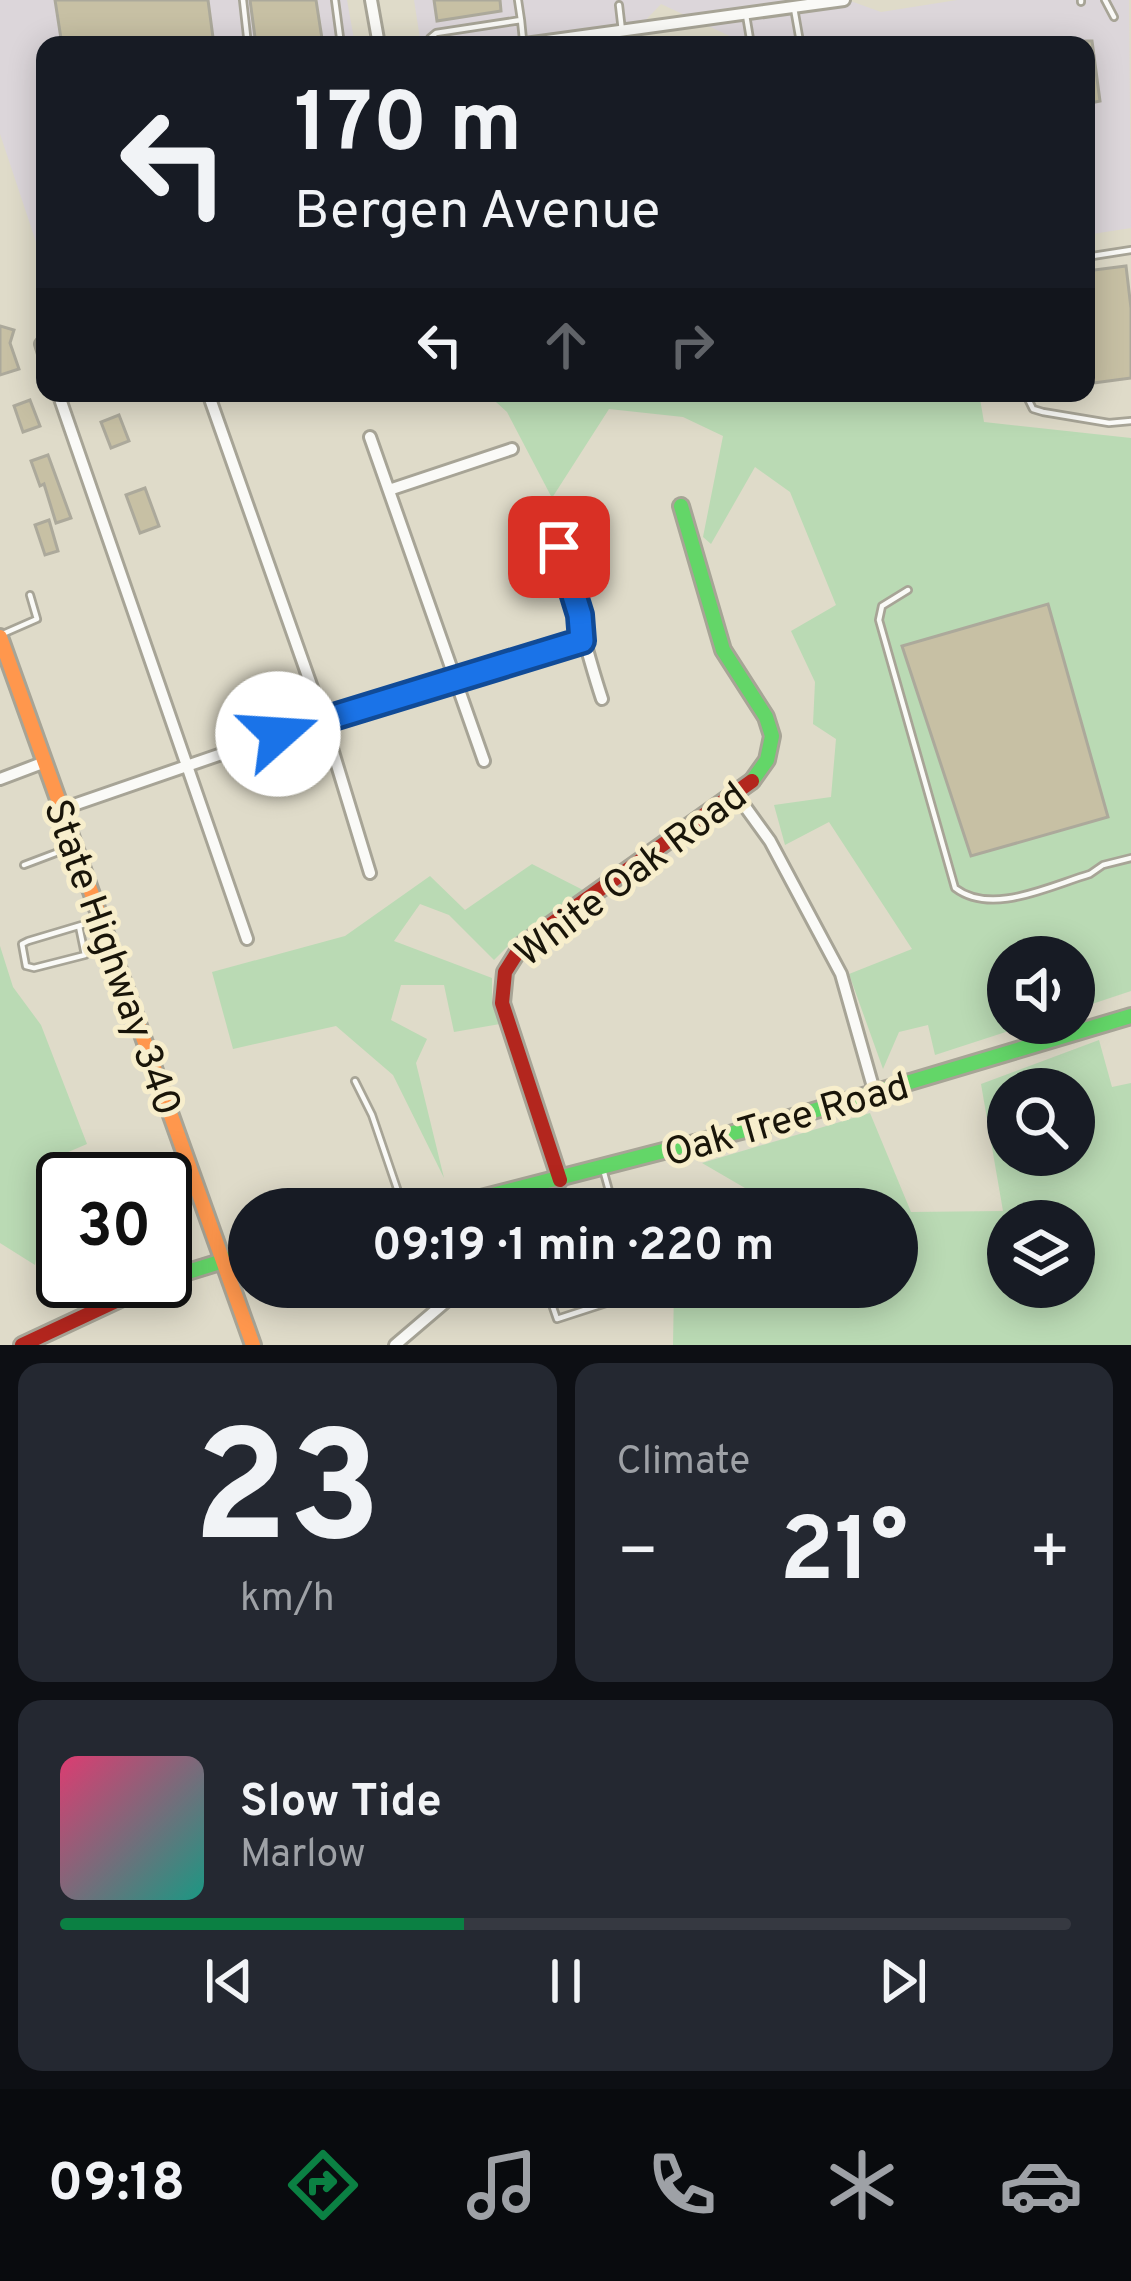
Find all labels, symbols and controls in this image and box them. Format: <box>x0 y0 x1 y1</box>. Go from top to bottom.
text: 170 m <box>294 75 522 181</box>
icon: left <box>96 84 252 240</box>
text: Bergen Avenue <box>294 179 660 248</box>
icon: left <box>407 312 473 378</box>
icon: ahead <box>533 312 599 378</box>
icon: right <box>659 312 725 378</box>
pin <box>508 496 610 598</box>
icon: arrive <box>526 514 592 580</box>
position arrow <box>215 671 341 797</box>
street label: White Oak Road <box>507 774 758 980</box>
street label: State Highway 340 <box>30 794 190 1123</box>
map controls <box>987 936 1095 1308</box>
button: sound <box>987 936 1095 1044</box>
street label: Oak Tree Road <box>659 1064 915 1181</box>
button: search <box>987 1068 1095 1176</box>
speed limit sign: 30 <box>36 1152 192 1308</box>
button: layers <box>987 1200 1095 1308</box>
text: 09:19 · 1 min · 220 m <box>372 1219 774 1276</box>
text: 23 <box>193 1399 382 1597</box>
text: Climate <box>617 1439 750 1488</box>
text: 21° <box>780 1499 908 1612</box>
text: − <box>617 1514 659 1597</box>
text: + <box>1028 1514 1071 1597</box>
text: km/h <box>240 1576 335 1625</box>
text: Slow Tide <box>240 1775 442 1832</box>
text: Marlow <box>240 1832 366 1881</box>
icon: previous <box>196 1948 262 2014</box>
icon: pause <box>533 1948 599 2014</box>
icon: next <box>870 1948 936 2014</box>
icon: directions <box>281 2143 365 2227</box>
icon: music <box>460 2143 544 2227</box>
icon: phone <box>640 2143 724 2227</box>
icon: climate <box>820 2143 904 2227</box>
icon: car <box>999 2143 1083 2227</box>
text: 09:18 <box>48 2151 185 2220</box>

